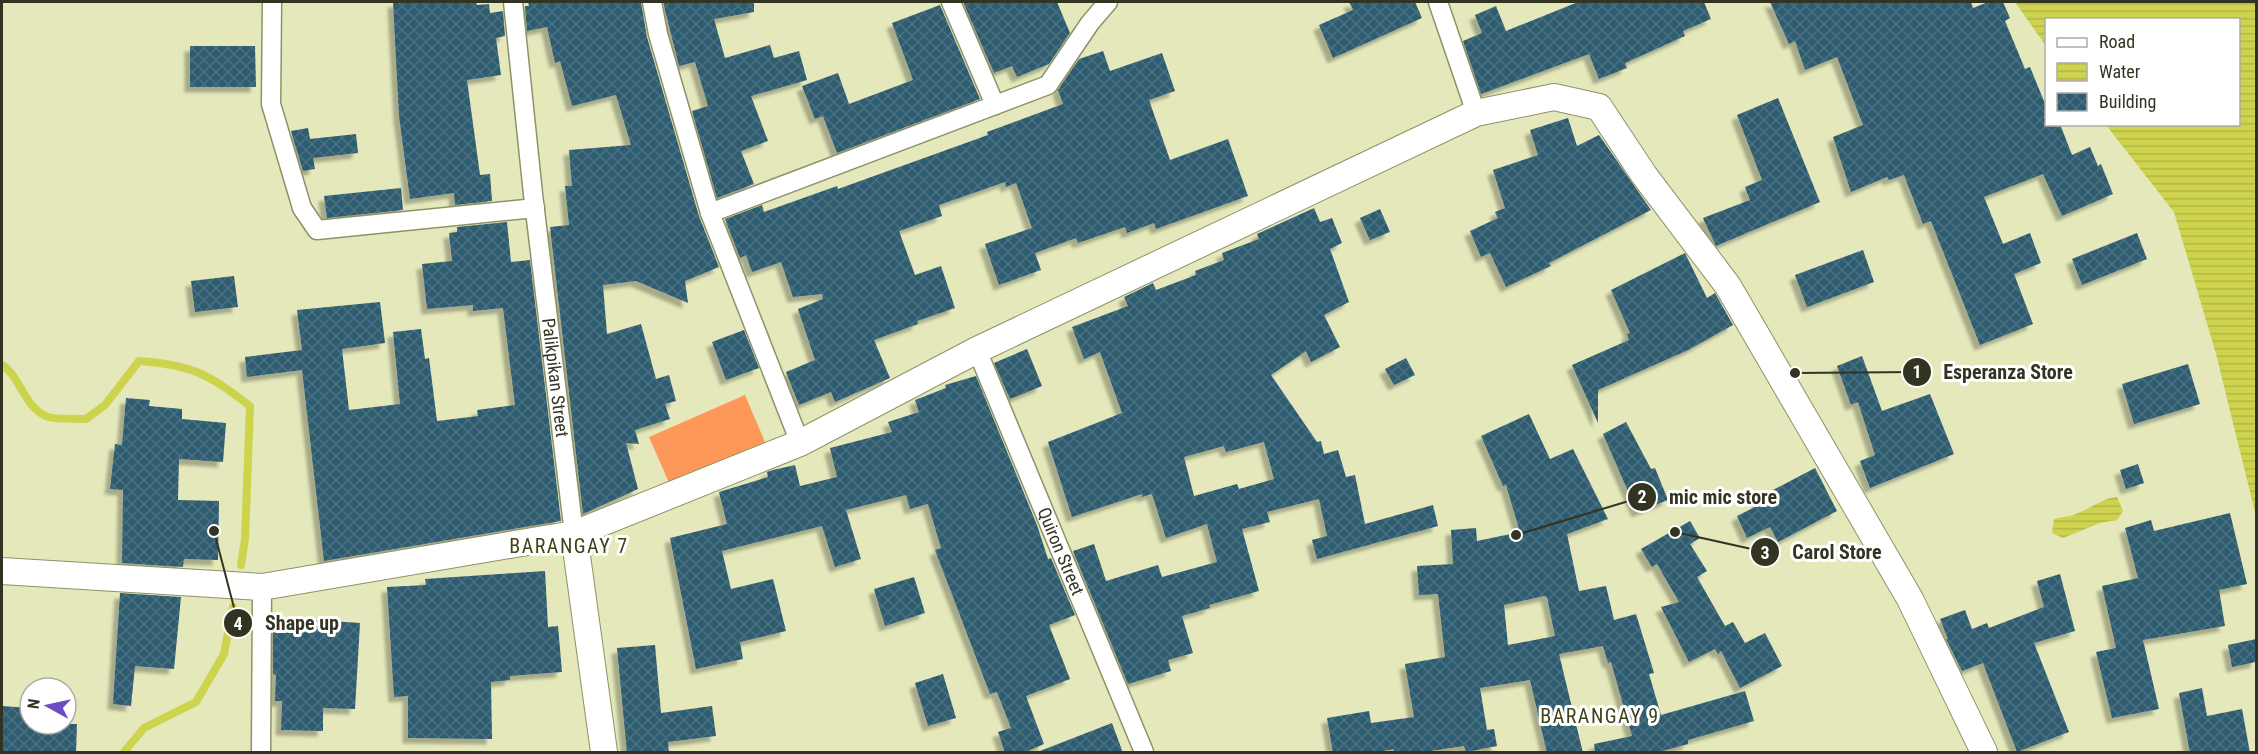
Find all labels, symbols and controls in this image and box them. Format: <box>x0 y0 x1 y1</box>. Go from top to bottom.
legend <box>2045 18 2240 126</box>
text: Road <box>2099 31 2135 52</box>
text: Water <box>2099 61 2141 82</box>
text: Building <box>2099 91 2156 112</box>
street label: Palikpikan Street <box>538 317 573 438</box>
callout: Esperanza Store <box>1902 353 2085 391</box>
text: Esperanza Store <box>1943 360 2073 384</box>
text: 1 <box>1912 361 1922 382</box>
callout: mic mic store <box>1627 478 1789 516</box>
text: mic mic store <box>1669 485 1777 509</box>
text: 2 <box>1637 486 1647 507</box>
street label: Quiron Street <box>1034 504 1089 598</box>
callout: Carol Store <box>1750 533 1893 571</box>
district label: BARANGAY 7 <box>509 534 629 558</box>
text: Carol Store <box>1792 540 1882 564</box>
text: 3 <box>1760 542 1770 563</box>
callout: Shape up <box>223 604 351 642</box>
text: Shape up <box>265 611 339 635</box>
text: 4 <box>233 613 243 634</box>
north arrow <box>18 676 78 736</box>
text: N <box>24 698 44 710</box>
district label: BARANGAY 9 <box>1540 704 1660 728</box>

